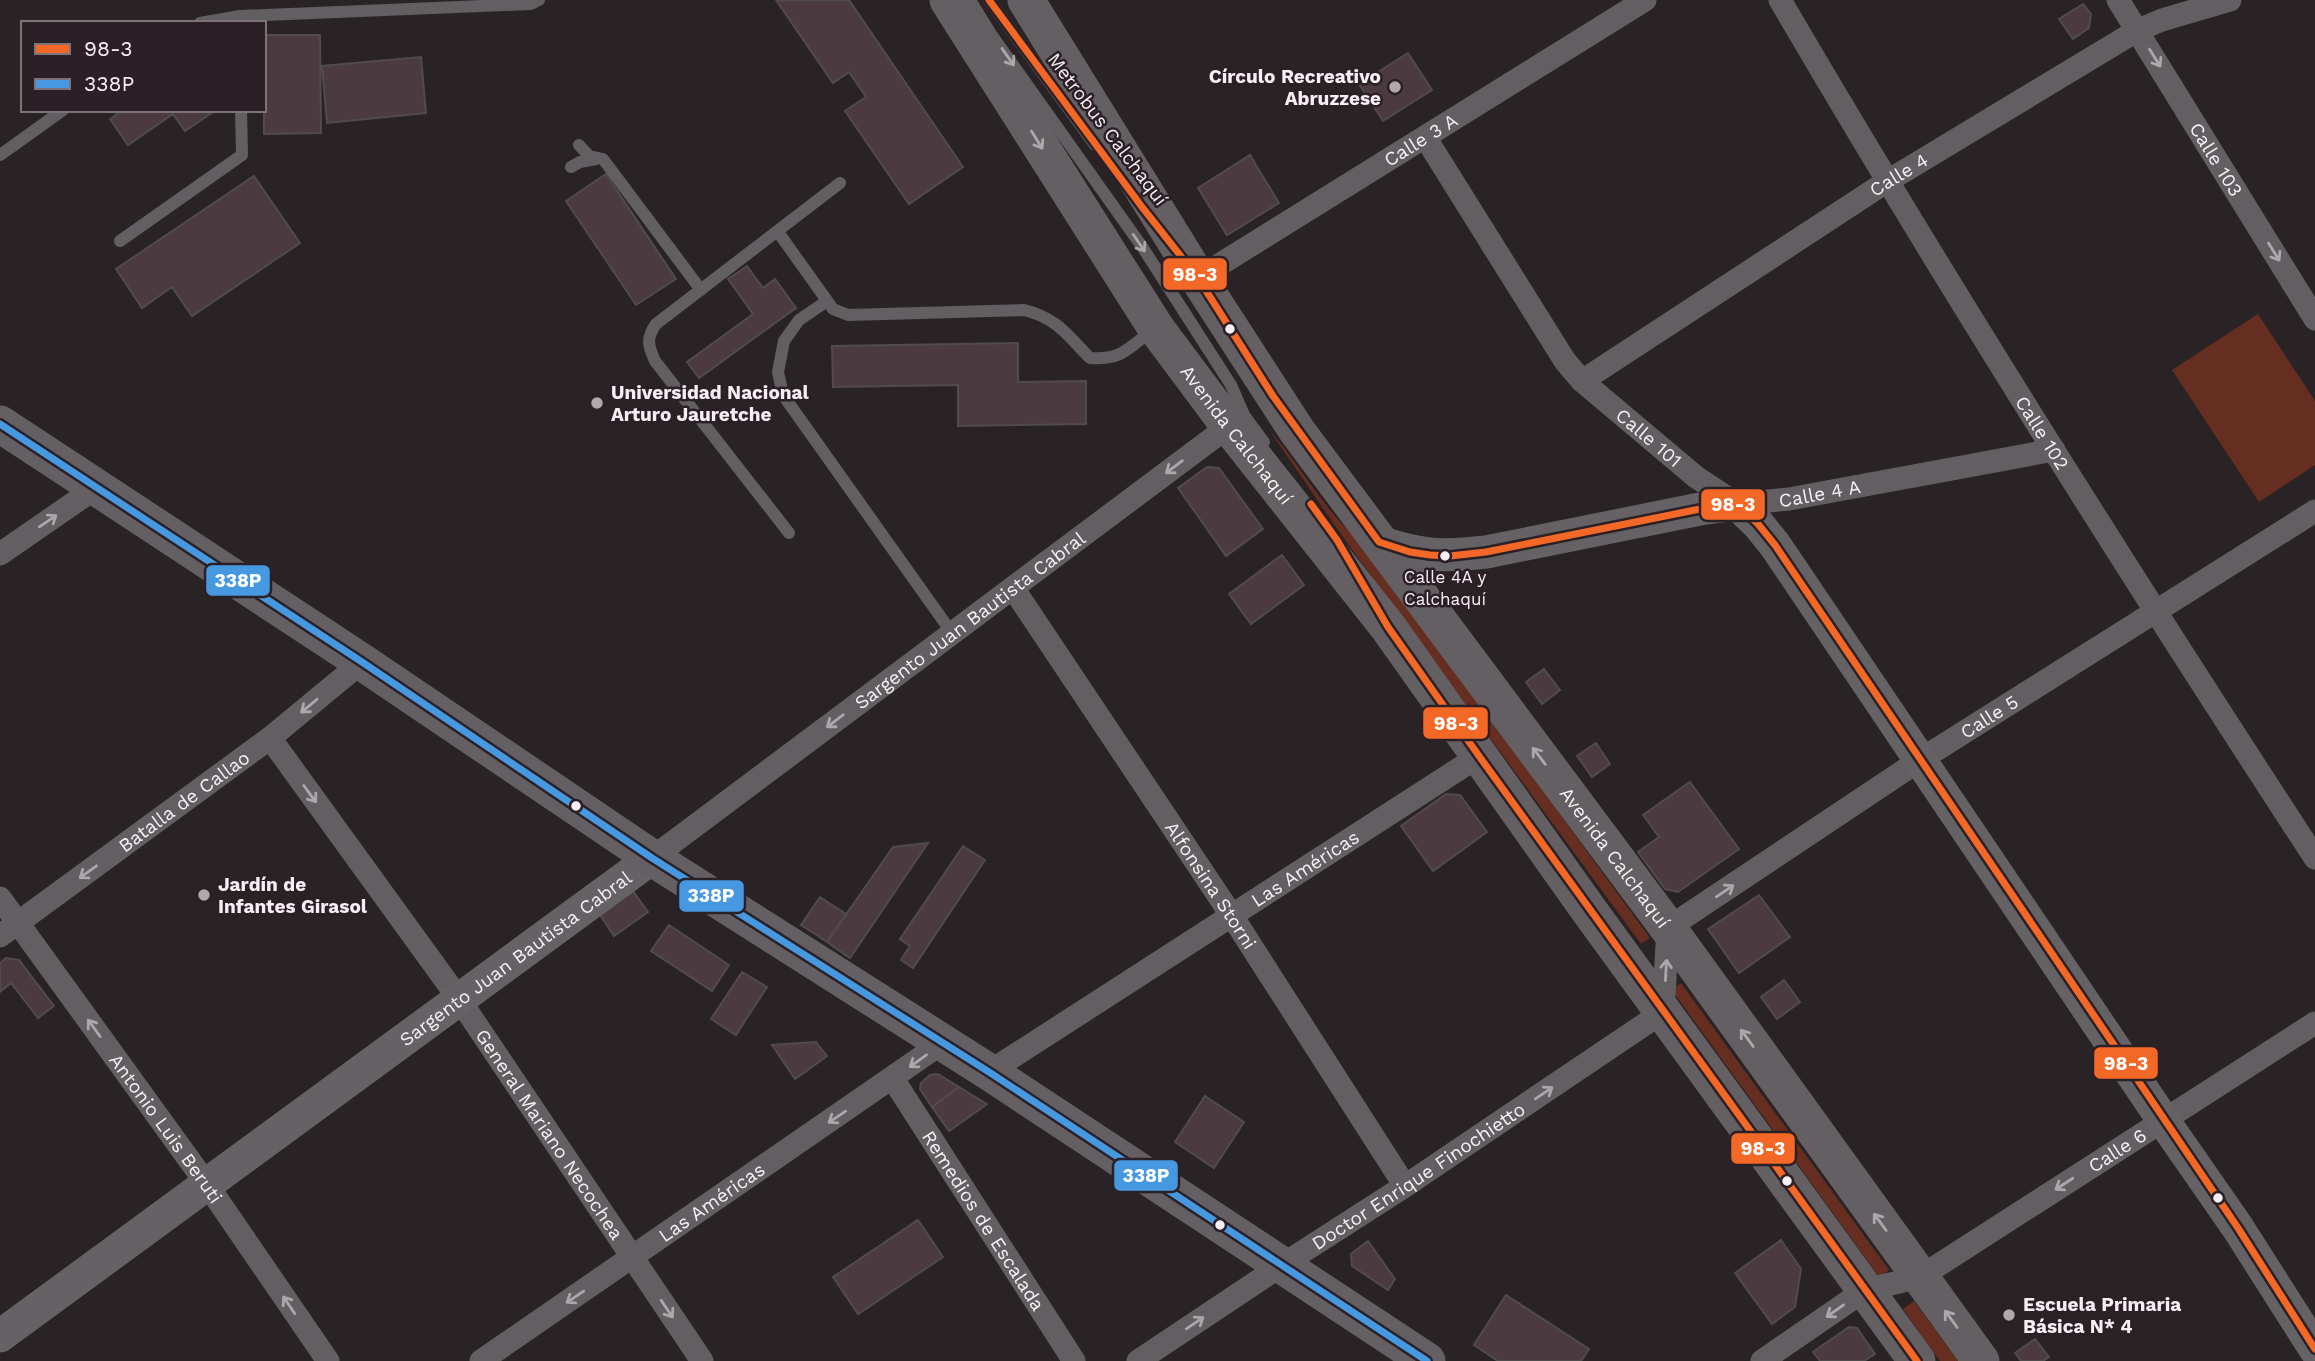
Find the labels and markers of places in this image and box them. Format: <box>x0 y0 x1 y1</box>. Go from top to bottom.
place label: Círculo Recreativo Abruzzese <box>1209 65 1381 110</box>
marker: Círculo Recreativo Abruzzese <box>1387 79 1403 95</box>
unlabelled marker <box>1223 322 1237 336</box>
place label: Universidad Nacional Arturo Jauretche <box>611 381 810 426</box>
marker: Universidad Nacional Arturo Jauretche <box>589 395 605 411</box>
marker: Calle 4A y Calchaquí <box>1438 549 1452 563</box>
place label: Calle 4A y Calchaquí <box>1404 567 1486 609</box>
unlabelled marker <box>569 799 583 813</box>
place label: Jardín de Infantes Girasol <box>218 873 368 918</box>
marker: Jardín de Infantes Girasol <box>196 887 212 903</box>
unlabelled marker <box>1780 1174 1794 1188</box>
unlabelled marker <box>2211 1191 2225 1205</box>
unlabelled marker <box>1213 1218 1227 1232</box>
place label: Escuela Primaria Básica N* 4 <box>2023 1293 2181 1338</box>
marker: Escuela Primaria Básica N* 4 <box>2001 1307 2017 1323</box>

